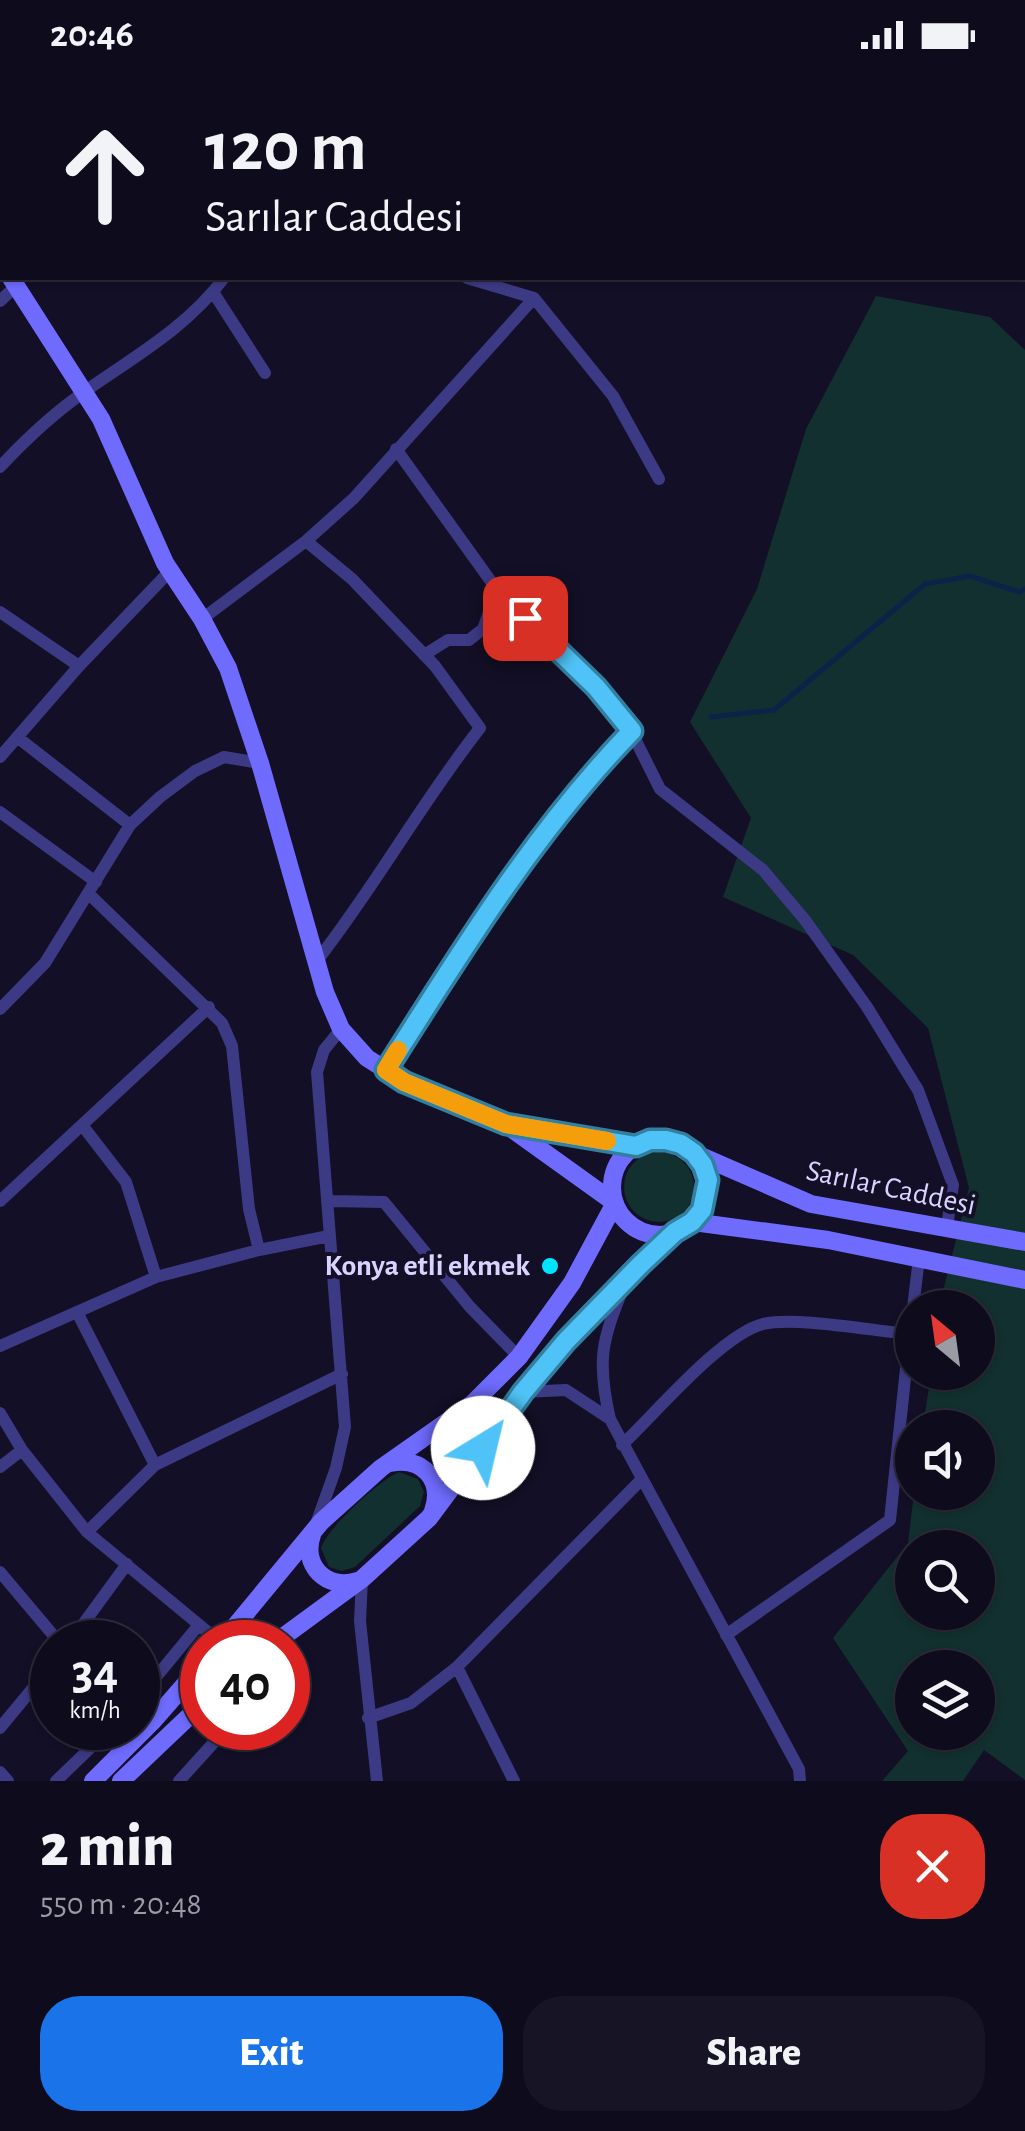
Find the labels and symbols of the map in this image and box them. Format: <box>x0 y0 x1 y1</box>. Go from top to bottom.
pin <box>483 576 568 661</box>
street label: Sarılar Caddesi <box>804 1155 978 1221</box>
place label: Konya etli ekmek <box>325 1251 530 1281</box>
marker: Konya etli ekmek <box>539 1255 561 1277</box>
north arrow <box>895 1290 995 1390</box>
position arrow <box>431 1396 535 1500</box>
speed limit sign: 40 <box>180 1620 310 1750</box>

